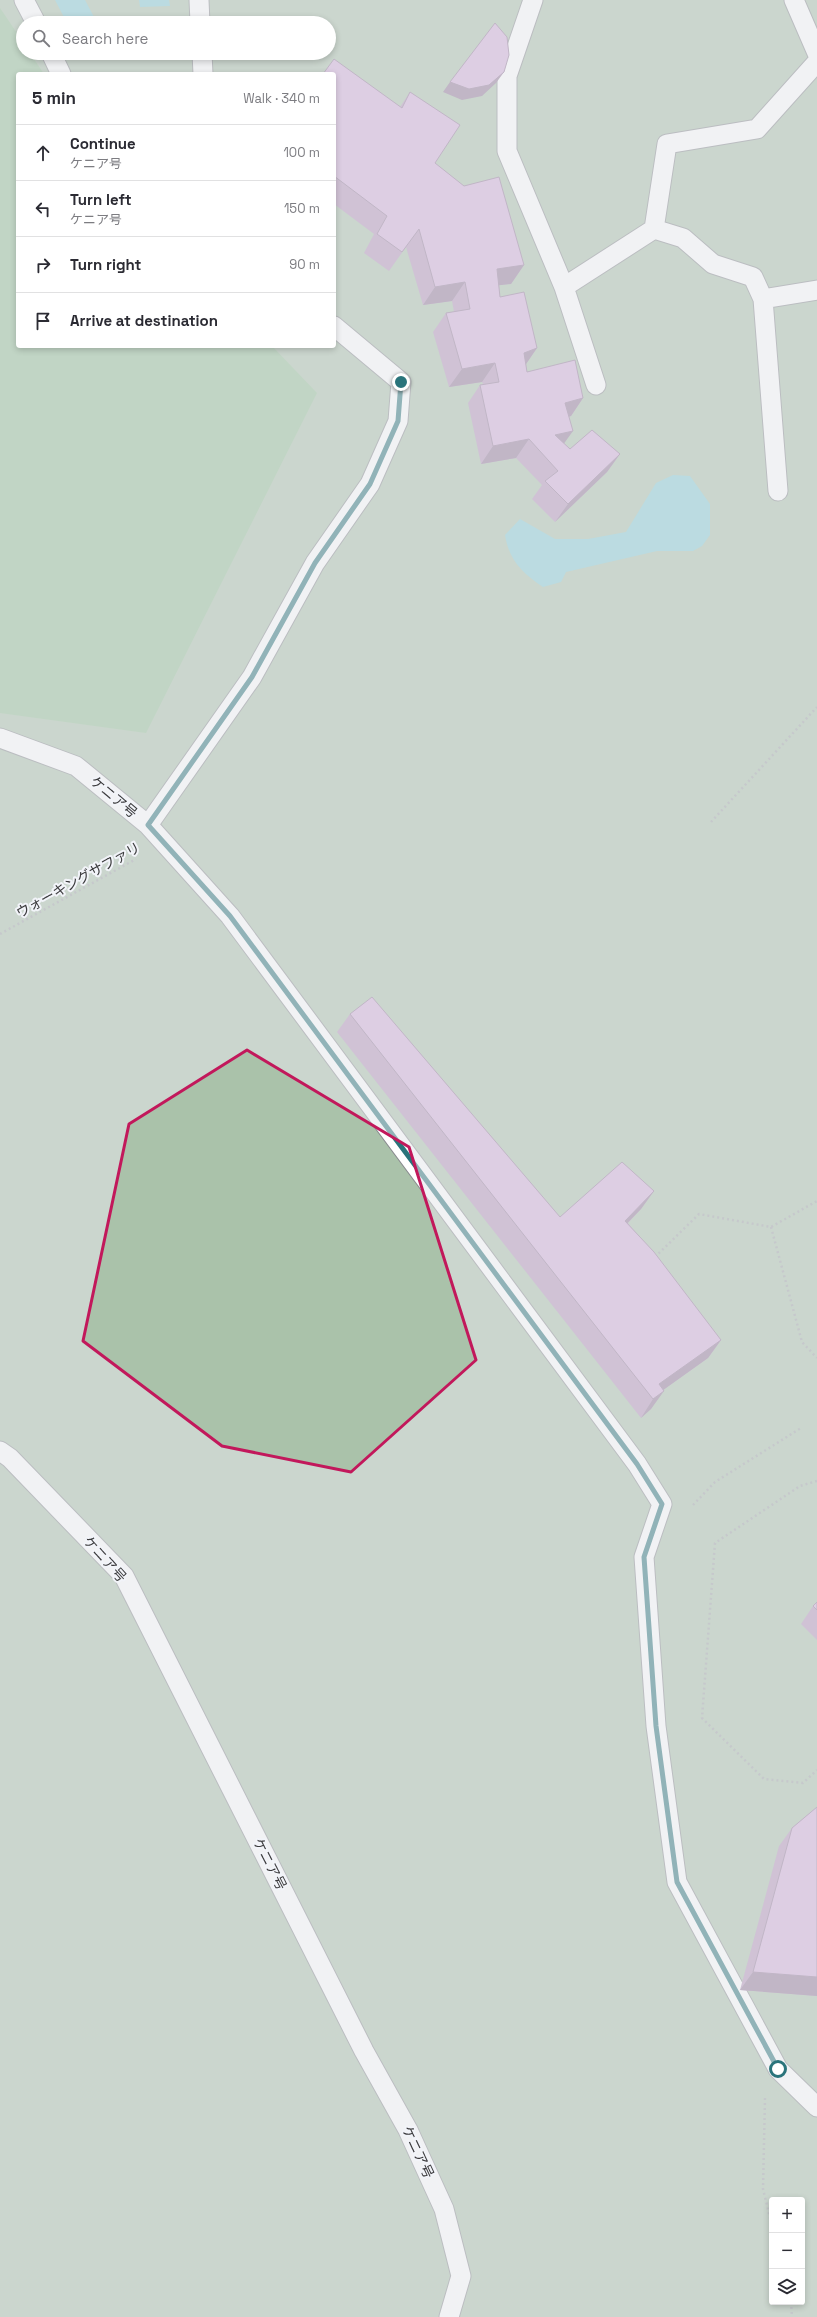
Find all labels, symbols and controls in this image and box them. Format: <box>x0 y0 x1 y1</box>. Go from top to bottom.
search box <box>16 16 336 60</box>
icon: search <box>30 27 52 49</box>
text: Search here <box>62 29 148 48</box>
text: 5 min <box>32 87 76 109</box>
text: Walk · 340 m <box>243 90 320 107</box>
text: Continue <box>70 134 136 153</box>
icon: ahead <box>32 142 54 164</box>
text: 100 m <box>283 144 320 161</box>
text: ケニア号 <box>70 155 122 172</box>
text: Turn left <box>70 190 132 209</box>
icon: left <box>32 198 54 220</box>
text: 150 m <box>284 200 320 217</box>
text: ケニア号 <box>70 211 122 228</box>
icon: right <box>32 254 54 276</box>
text: Turn right <box>70 255 141 274</box>
text: 90 m <box>289 256 320 273</box>
icon: arrive <box>32 310 54 332</box>
text: Arrive at destination <box>70 311 218 330</box>
route end <box>392 373 410 391</box>
street label: ケニア号 <box>87 772 141 822</box>
street label: ウォーキングサファリ <box>13 838 143 922</box>
street label: ケニア号 <box>80 1532 130 1586</box>
street label: ケニア号 <box>249 1835 291 1893</box>
route start <box>769 2060 787 2078</box>
street label: ケニア号 <box>398 2123 438 2181</box>
map controls <box>769 2197 805 2305</box>
button: + <box>769 2197 805 2233</box>
button: − <box>769 2233 805 2269</box>
button: layers <box>769 2269 805 2305</box>

